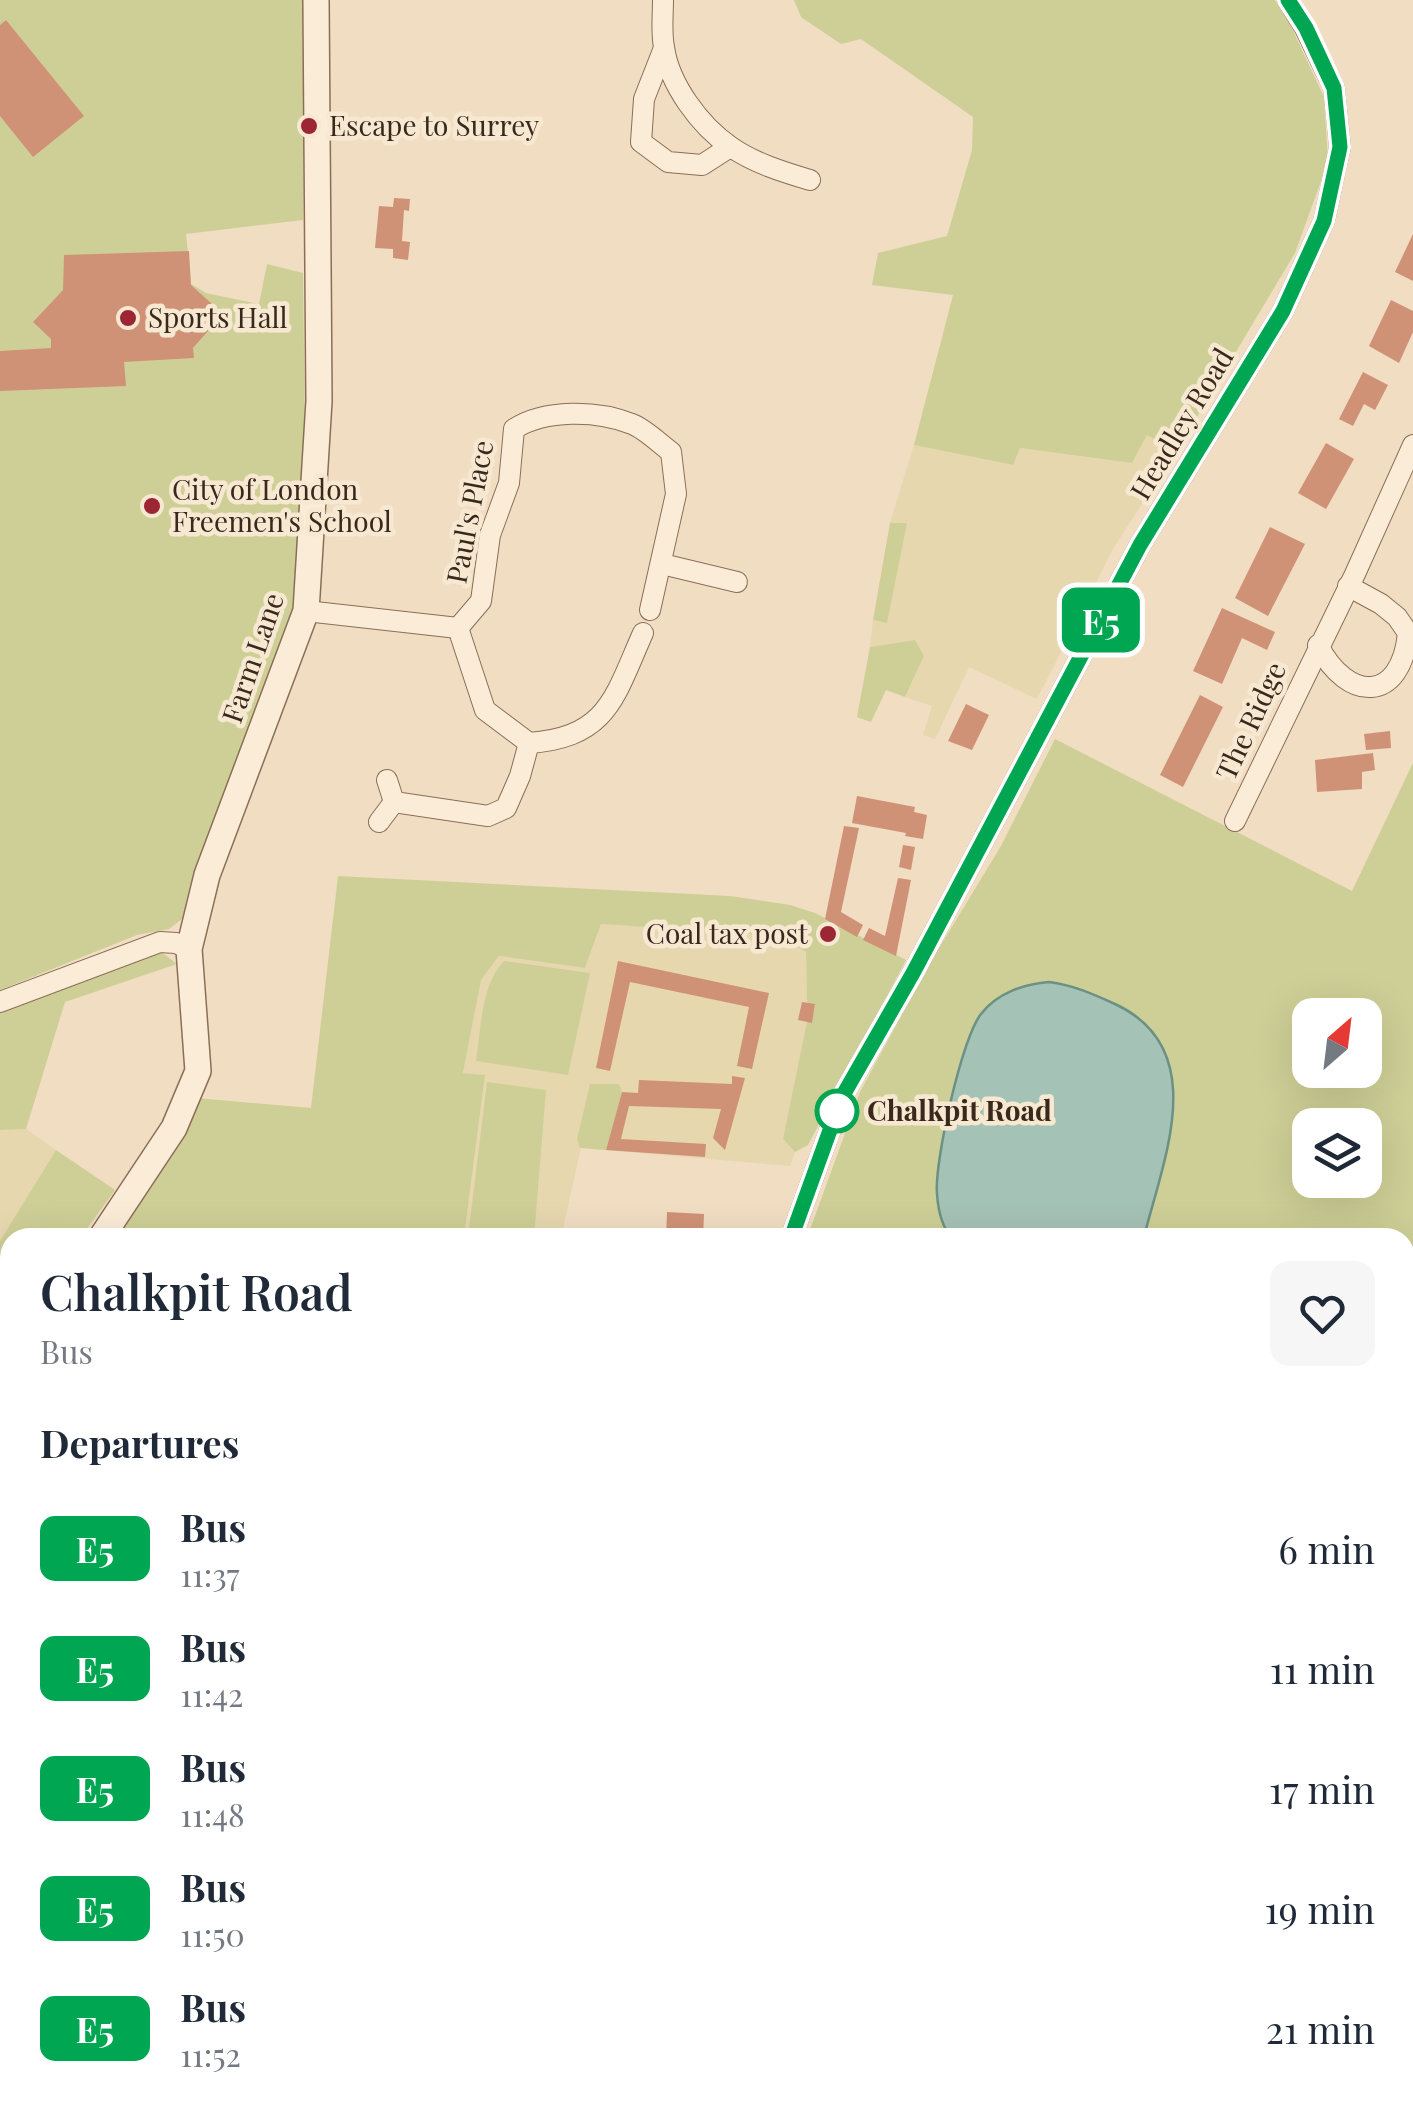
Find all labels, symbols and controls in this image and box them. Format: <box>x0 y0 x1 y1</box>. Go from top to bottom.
place label: Escape to Surrey <box>329 106 539 143</box>
marker: Escape to Surrey <box>298 115 320 137</box>
place label: Sports Hall <box>148 298 288 335</box>
marker: Sports Hall <box>117 307 139 329</box>
street label: Headley Road <box>1121 341 1241 506</box>
street label: Paul's Place <box>437 437 501 586</box>
place label: City of London Freemen's School <box>172 470 392 539</box>
marker: City of London Freemen's School <box>141 495 163 517</box>
street label: Farm Lane <box>212 588 291 727</box>
line badge: E5 <box>1056 588 1146 652</box>
text: E5 <box>1082 597 1120 644</box>
street label: The Ridge <box>1206 655 1293 785</box>
place label: Coal tax post <box>646 914 809 951</box>
marker: Coal tax post <box>817 923 839 945</box>
north arrow <box>1292 998 1382 1088</box>
map controls <box>1292 998 1382 1198</box>
marker: Chalkpit Road <box>816 1090 858 1132</box>
place label: Chalkpit Road <box>867 1091 1052 1128</box>
button: layers <box>1292 1108 1382 1198</box>
text: Chalkpit Road <box>40 1259 353 1323</box>
button: heart <box>1270 1261 1375 1366</box>
text: Bus <box>40 1329 93 1372</box>
text: Departures <box>40 1417 239 1468</box>
text: Bus <box>180 1501 246 1552</box>
text: 6 min <box>1278 1523 1375 1574</box>
text: E5 <box>76 1525 114 1572</box>
text: 11:37 <box>180 1552 240 1595</box>
text: Bus <box>180 1621 246 1672</box>
text: 11 min <box>1270 1643 1375 1694</box>
text: E5 <box>76 1645 114 1692</box>
text: 11:42 <box>180 1672 243 1715</box>
text: Bus <box>180 1741 246 1792</box>
text: 17 min <box>1269 1763 1375 1814</box>
text: E5 <box>76 1765 114 1812</box>
text: 11:48 <box>180 1792 245 1835</box>
text: Bus <box>180 1861 246 1912</box>
text: 19 min <box>1265 1883 1375 1934</box>
text: E5 <box>76 1885 114 1932</box>
text: 11:50 <box>180 1912 245 1955</box>
text: Bus <box>180 1981 246 2032</box>
text: 21 min <box>1266 2003 1375 2054</box>
text: E5 <box>76 2005 114 2052</box>
text: 11:52 <box>180 2032 241 2075</box>

